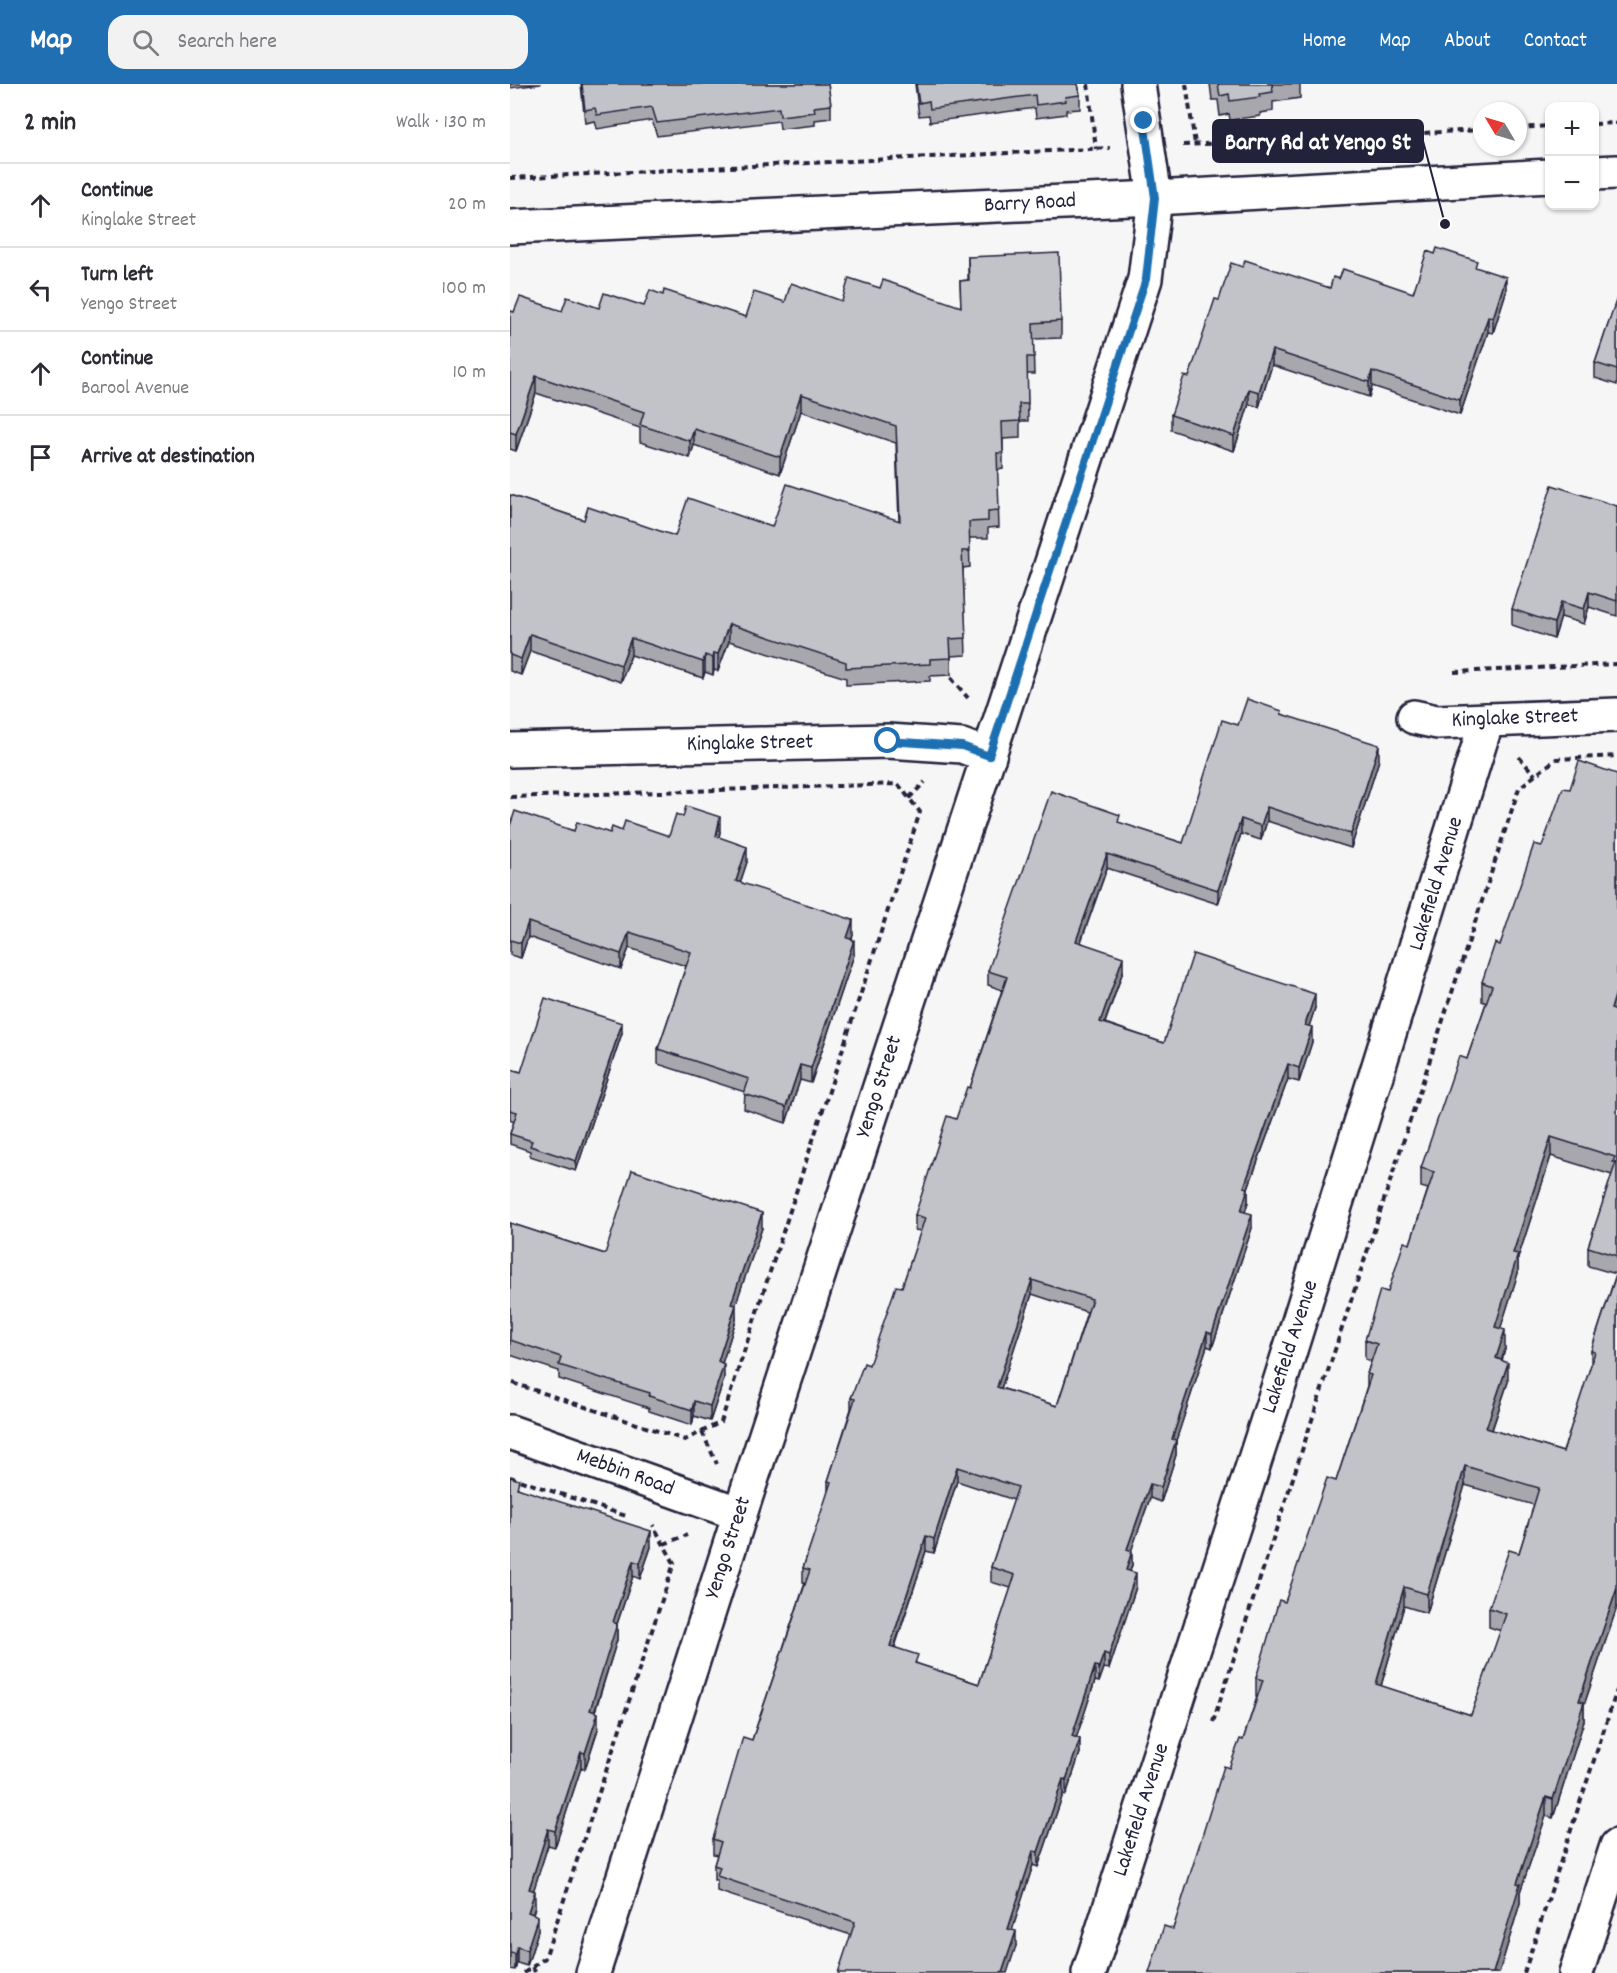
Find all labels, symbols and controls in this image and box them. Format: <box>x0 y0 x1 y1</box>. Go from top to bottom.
search box <box>108 15 528 69</box>
text: Map <box>30 22 72 62</box>
icon: search <box>129 26 162 59</box>
text: Search here <box>177 27 277 58</box>
text: Home <box>1302 27 1346 57</box>
text: Map <box>1379 27 1411 57</box>
text: About <box>1444 27 1491 57</box>
text: Contact <box>1524 27 1587 57</box>
north arrow <box>1473 102 1527 156</box>
map controls <box>1545 102 1599 210</box>
button: + <box>1545 102 1599 156</box>
text: 2 min <box>24 105 76 142</box>
route end <box>1130 107 1156 133</box>
text: Walk · 130 m <box>396 109 486 137</box>
callout: Barry Rd at Yengo St <box>1213 120 1423 162</box>
text: Barry Rd at Yengo St <box>1225 127 1411 161</box>
button: − <box>1545 156 1599 210</box>
text: Continue <box>81 176 153 207</box>
street label: Barry Road <box>983 186 1077 222</box>
icon: ahead <box>24 189 57 222</box>
text: 20 m <box>448 191 486 219</box>
text: Kinglake Street <box>81 207 196 235</box>
text: Turn left <box>81 260 153 291</box>
icon: left <box>24 273 57 306</box>
text: 100 m <box>442 275 486 303</box>
text: Yengo Street <box>81 291 177 319</box>
text: Continue <box>81 344 153 375</box>
icon: ahead <box>24 357 57 390</box>
text: 10 m <box>452 359 486 387</box>
text: Barool Avenue <box>81 375 189 403</box>
icon: arrive <box>24 441 57 474</box>
text: Arrive at destination <box>81 442 255 473</box>
street label: Kinglake Street <box>1451 701 1579 737</box>
street label: Kinglake Street <box>686 727 814 761</box>
route start <box>874 727 900 753</box>
street label: Lakefield Avenue <box>1402 813 1472 955</box>
street label: Yengo Street <box>849 1032 911 1142</box>
street label: Lakefield Avenue <box>1255 1276 1327 1418</box>
street label: Mebbin Road <box>572 1441 678 1505</box>
street label: Yengo Street <box>698 1493 760 1603</box>
street label: Lakefield Avenue <box>1106 1739 1178 1881</box>

